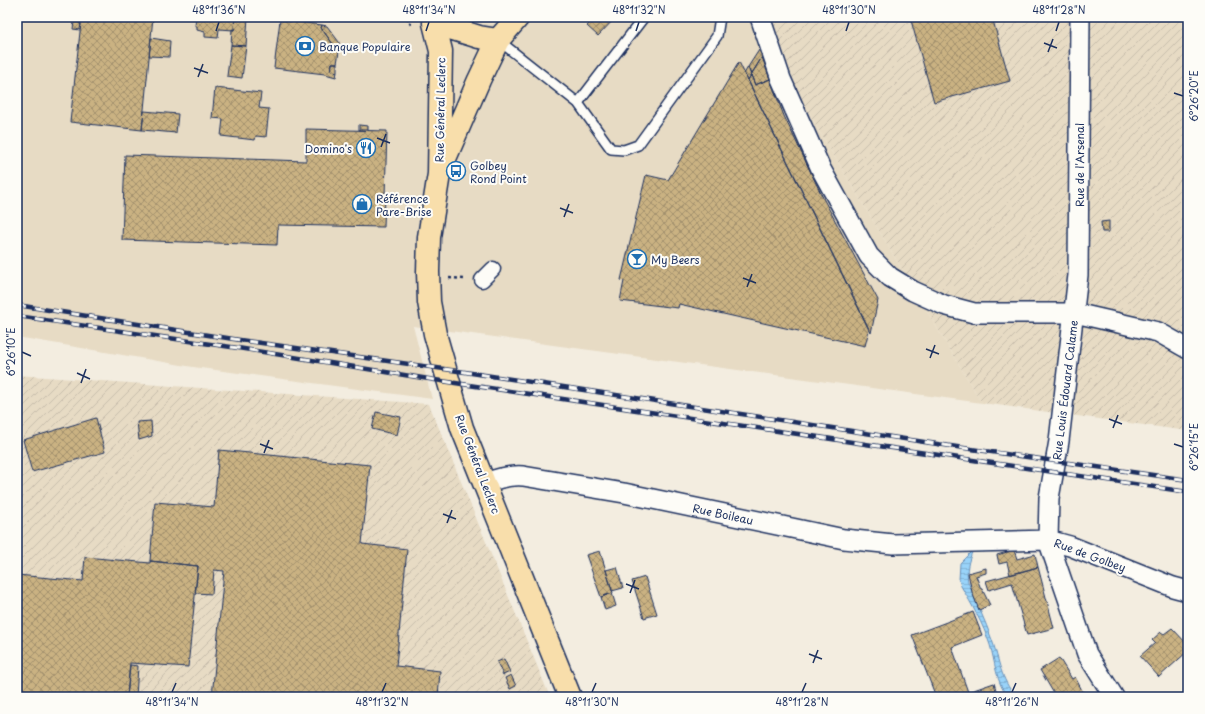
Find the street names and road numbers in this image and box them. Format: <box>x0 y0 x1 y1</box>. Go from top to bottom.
street label: Rue Général Leclerc <box>431 57 449 163</box>
street label: Rue de l'Arsenal <box>1071 123 1088 207</box>
street label: Rue Louis Édouard Calame <box>1048 319 1082 461</box>
street label: Rue Général Leclerc <box>451 412 505 516</box>
street label: Rue Boileau <box>691 499 755 529</box>
street label: Rue de Golbey <box>1052 534 1128 576</box>

